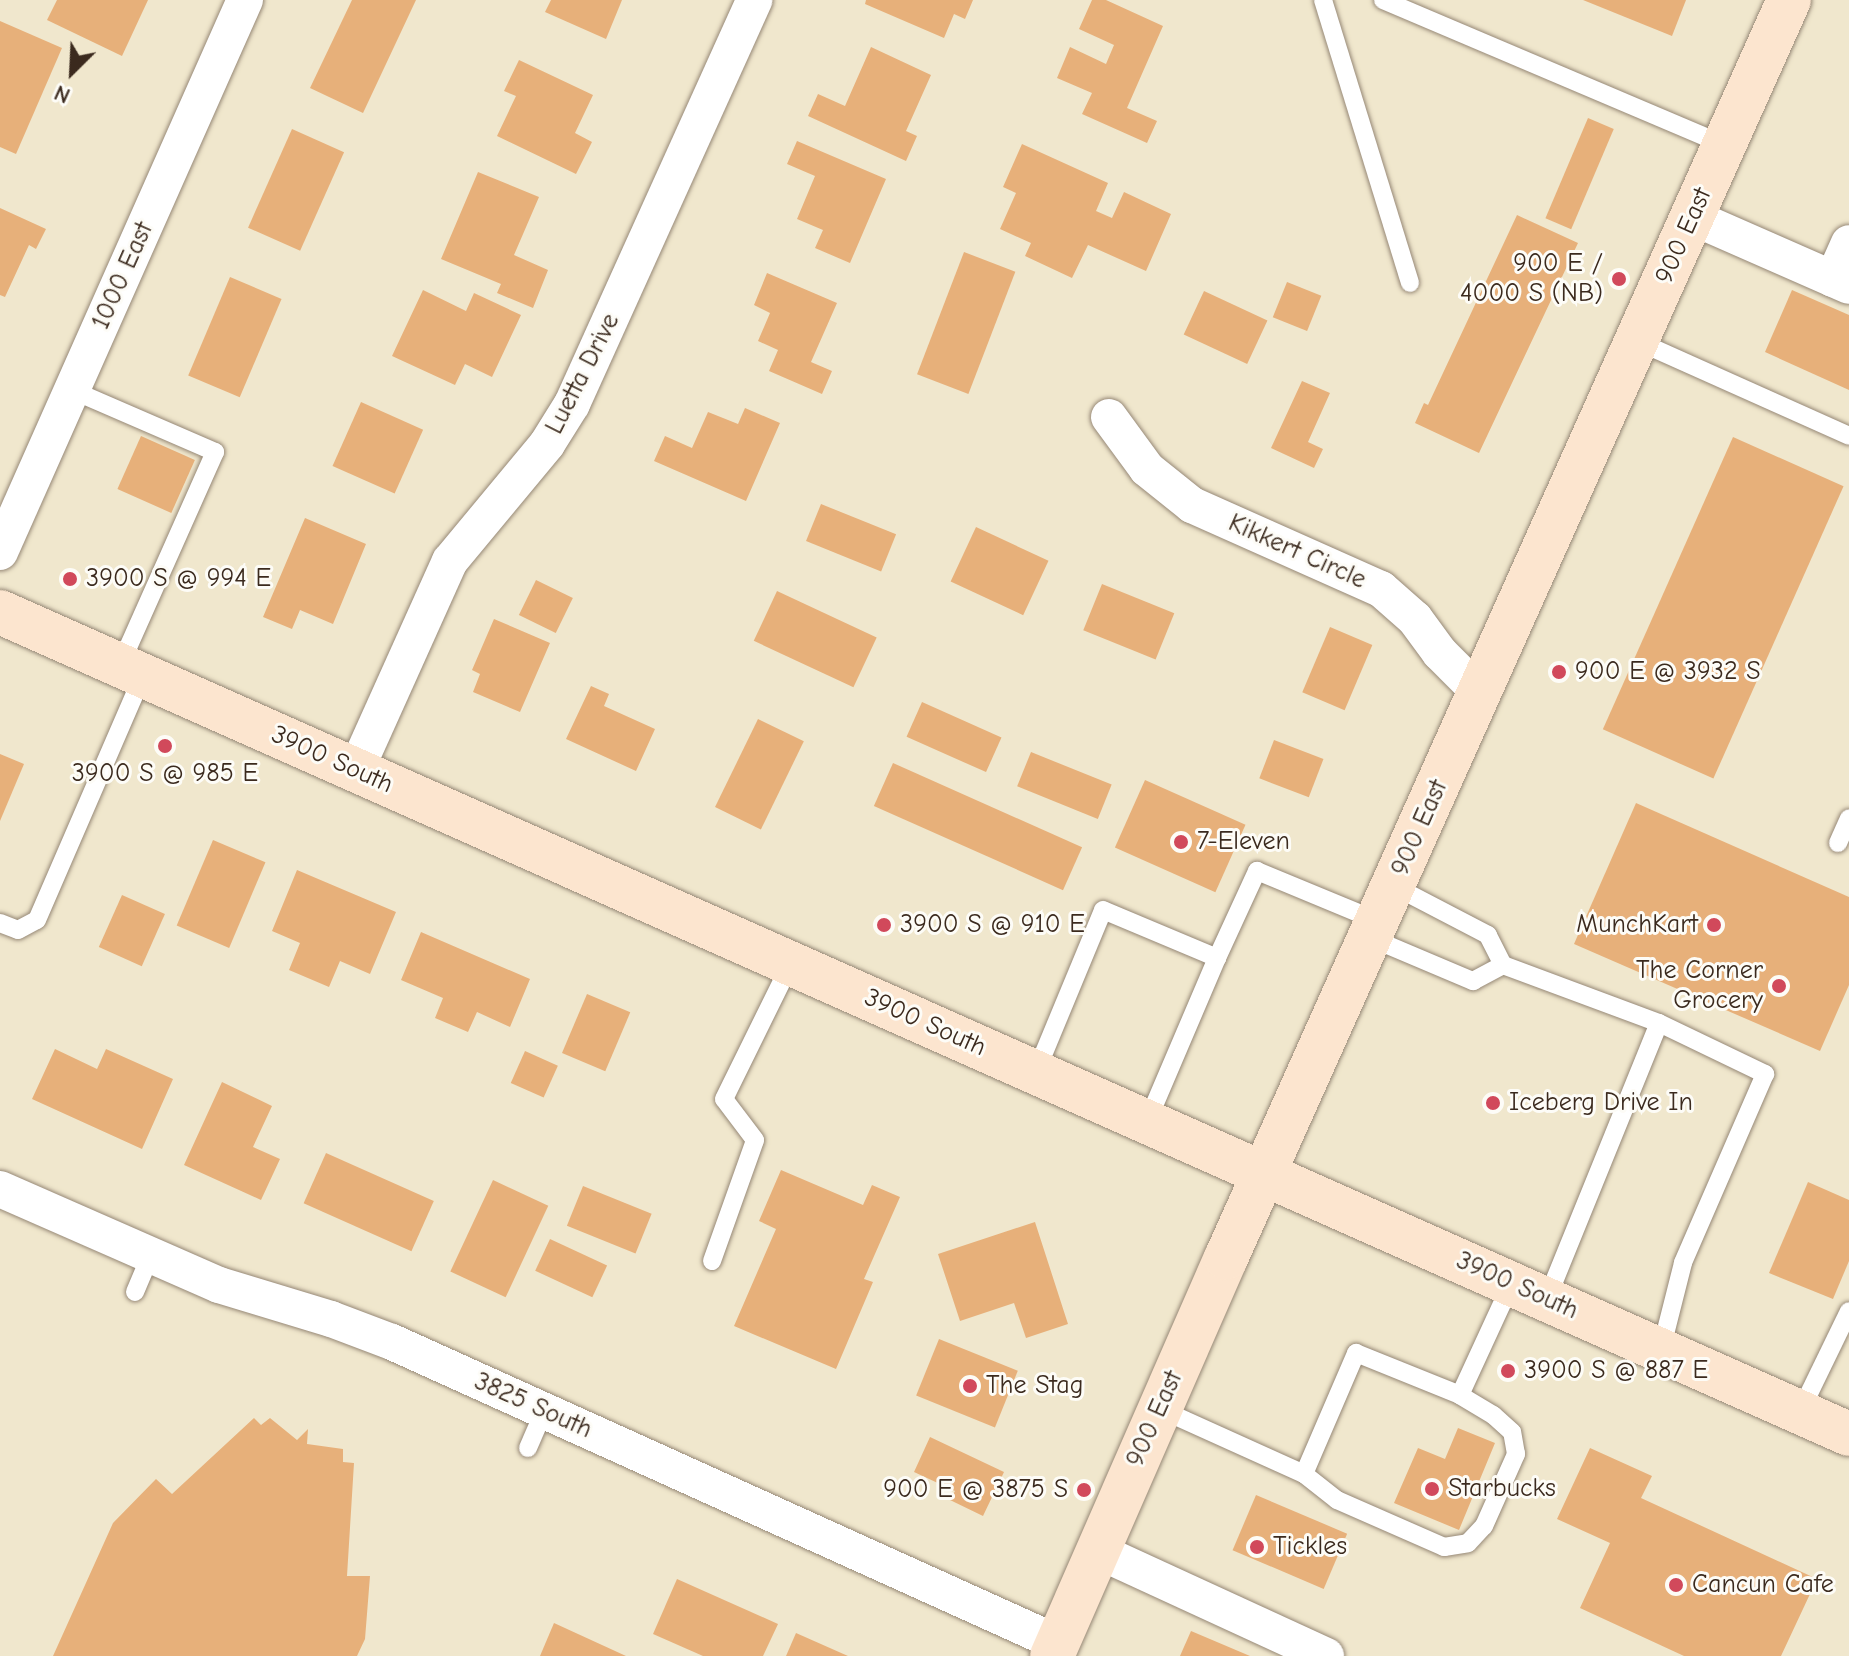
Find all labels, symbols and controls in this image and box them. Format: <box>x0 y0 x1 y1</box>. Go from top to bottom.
north arrow <box>32 32 112 112</box>
text: N <box>50 79 74 109</box>
street label: 900 East <box>1649 183 1719 289</box>
street label: 1000 East <box>86 218 160 334</box>
place label: 900 E / 4000 S (NB) <box>1460 248 1603 310</box>
marker: 900 E / 4000 S (NB) <box>1610 270 1628 288</box>
street label: Luetta Drive <box>539 308 627 440</box>
street label: Kikkert Circle <box>1223 508 1371 596</box>
place label: 3900 S @ 994 E <box>86 563 271 595</box>
marker: 3900 S @ 994 E <box>61 570 79 588</box>
place label: 900 E @ 3932 S <box>1575 656 1761 688</box>
marker: 900 E @ 3932 S <box>1550 663 1568 681</box>
street label: 3900 South <box>266 719 398 801</box>
marker: 3900 S @ 985 E <box>156 737 174 755</box>
place label: 3900 S @ 985 E <box>72 758 258 790</box>
street label: 900 East <box>1385 775 1455 881</box>
place label: 7-Eleven <box>1197 826 1290 858</box>
marker: 7-Eleven <box>1172 833 1190 851</box>
place label: 3900 S @ 910 E <box>900 909 1085 941</box>
place label: MunchKart <box>1576 909 1698 941</box>
marker: 3900 S @ 910 E <box>875 916 893 934</box>
marker: MunchKart <box>1705 916 1723 934</box>
place label: The Corner Grocery <box>1636 955 1763 1016</box>
marker: The Corner Grocery <box>1770 977 1788 995</box>
street label: 3900 South <box>859 982 991 1064</box>
place label: Iceberg Drive In <box>1509 1087 1693 1119</box>
marker: Iceberg Drive In <box>1484 1094 1502 1112</box>
street label: 3900 South <box>1451 1245 1583 1327</box>
place label: 3900 S @ 887 E <box>1524 1355 1708 1387</box>
marker: 3900 S @ 887 E <box>1499 1362 1517 1380</box>
street label: 3825 South <box>469 1366 597 1446</box>
street label: 900 East <box>1120 1366 1190 1472</box>
place label: The Stag <box>986 1370 1083 1402</box>
marker: The Stag <box>961 1377 979 1395</box>
place label: Starbucks <box>1448 1473 1556 1505</box>
place label: 900 E @ 3875 S <box>883 1474 1068 1506</box>
marker: Starbucks <box>1423 1480 1441 1498</box>
marker: 900 E @ 3875 S <box>1075 1481 1093 1499</box>
place label: Tickles <box>1273 1531 1347 1563</box>
marker: Tickles <box>1248 1538 1266 1556</box>
place label: Cancun Cafe <box>1692 1569 1834 1601</box>
marker: Cancun Cafe <box>1667 1576 1685 1594</box>

